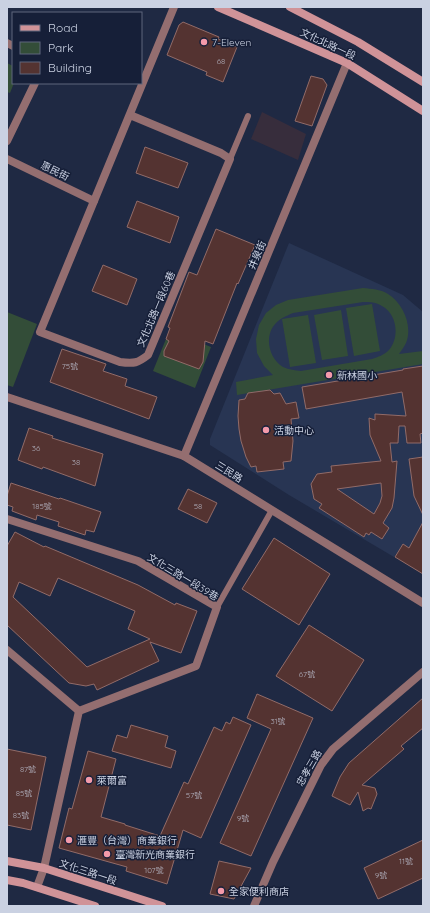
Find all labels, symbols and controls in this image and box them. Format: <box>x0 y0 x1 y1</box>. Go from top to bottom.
legend <box>12 12 142 84</box>
text: Road <box>48 20 78 35</box>
street label: 文化北路一段 <box>298 25 358 63</box>
place label: 7-Eleven <box>212 36 251 49</box>
marker: 7-Eleven <box>199 37 209 47</box>
text: Park <box>48 40 73 55</box>
house number: 68 <box>217 56 225 66</box>
text: Building <box>48 60 92 75</box>
street label: 惠民街 <box>39 159 71 183</box>
street label: 井泉街 <box>245 239 269 271</box>
street label: 文化北路一段60巷 <box>134 269 178 349</box>
house number: 75號 <box>62 361 78 371</box>
place label: 新林國小 <box>337 369 377 382</box>
marker: 新林國小 <box>324 370 334 380</box>
place label: 活動中心 <box>274 424 314 437</box>
marker: 活動中心 <box>261 425 271 435</box>
house number: 36 <box>32 443 41 453</box>
house number: 38 <box>72 457 80 467</box>
street label: 三民路 <box>213 459 245 485</box>
house number: 185號 <box>32 501 52 511</box>
house number: 58 <box>194 501 202 511</box>
street label: 文化三路一段39巷 <box>145 551 221 603</box>
house number: 67號 <box>299 669 315 679</box>
house number: 31號 <box>270 716 286 726</box>
street label: 忠孝三路 <box>293 747 325 789</box>
house number: 87號 <box>20 764 36 774</box>
place label: 萊爾富 <box>97 774 127 787</box>
marker: 萊爾富 <box>84 775 94 785</box>
house number: 85號 <box>16 788 32 798</box>
house number: 57號 <box>186 790 202 800</box>
house number: 83號 <box>13 810 29 820</box>
house number: 9號 <box>237 813 249 823</box>
place label: 滙豐（台灣）商業銀行 <box>77 834 177 847</box>
marker: 滙豐（台灣）商業銀行 <box>64 835 74 845</box>
place label: 臺灣新光商業銀行 <box>115 848 195 861</box>
marker: 臺灣新光商業銀行 <box>102 849 112 859</box>
house number: 11號 <box>399 856 413 866</box>
street label: 文化三路一段 <box>57 857 119 887</box>
house number: 107號 <box>144 865 164 875</box>
house number: 9號 <box>375 870 387 880</box>
place label: 全家便利商店 <box>229 885 289 898</box>
marker: 全家便利商店 <box>216 886 226 896</box>

